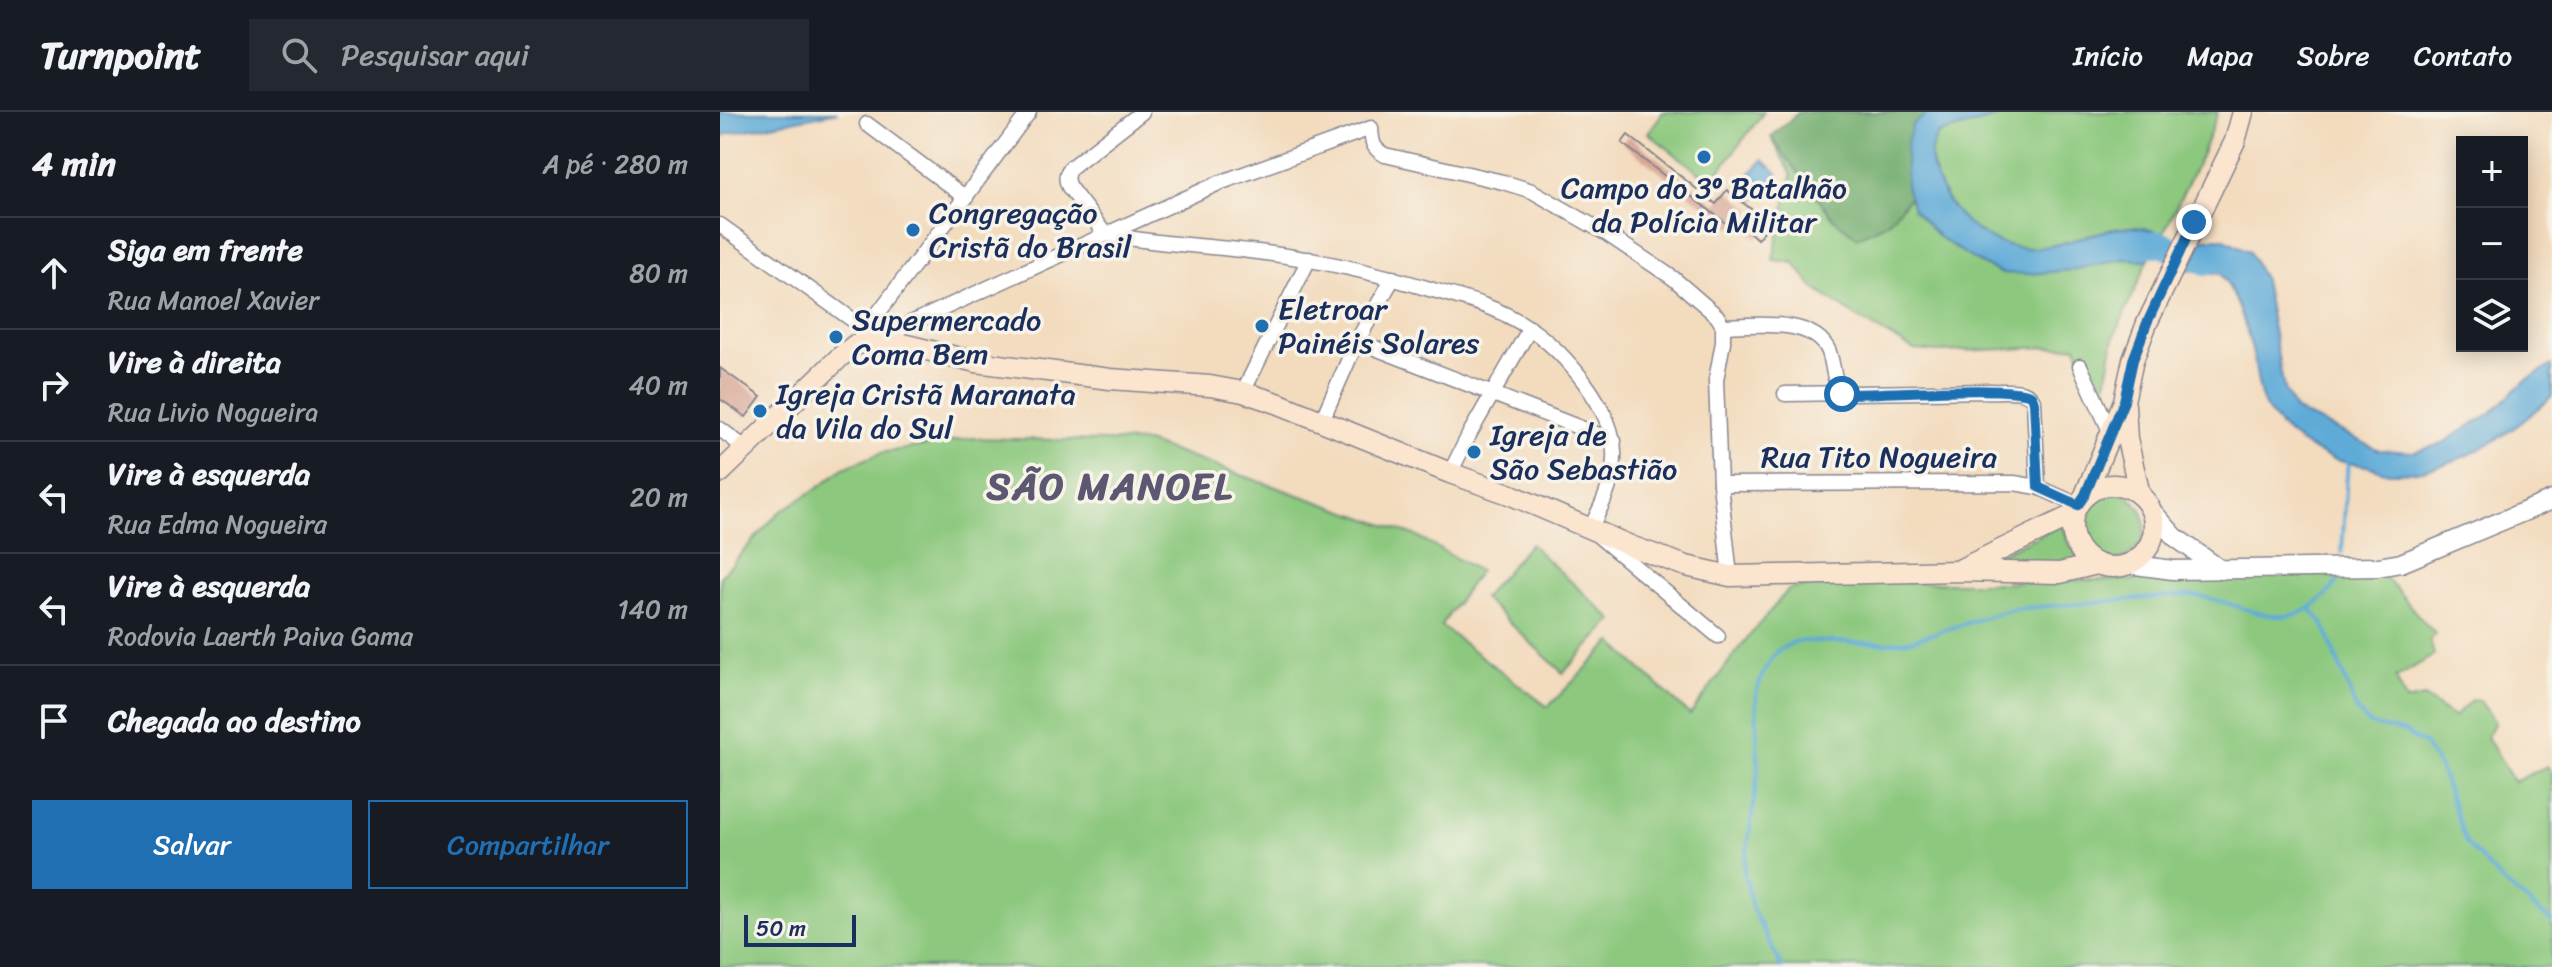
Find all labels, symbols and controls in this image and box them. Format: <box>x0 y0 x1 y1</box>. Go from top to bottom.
search box <box>249 19 809 91</box>
text: Turnpoint <box>40 22 201 89</box>
text: Pesquisar aqui <box>341 28 529 82</box>
text: Início <box>2073 31 2143 80</box>
text: Mapa <box>2187 31 2253 80</box>
text: Sobre <box>2297 31 2370 80</box>
text: Contato <box>2414 31 2512 80</box>
icon: search <box>277 33 321 77</box>
text: 4 min <box>32 134 116 194</box>
map controls <box>2456 136 2528 352</box>
button: + <box>2456 136 2528 208</box>
text: A pé · 280 m <box>543 141 688 187</box>
marker: Campo do 3º Batalhão da Polícia Militar <box>1695 148 1713 166</box>
place label: Campo do 3º Batalhão da Polícia Militar <box>1561 161 1847 249</box>
place label: Congregação Cristã do Brasil <box>929 186 1133 274</box>
route end <box>2176 204 2212 240</box>
button: − <box>2456 208 2528 280</box>
marker: Congregação Cristã do Brasil <box>904 221 922 239</box>
text: Siga em frente <box>108 223 303 277</box>
text: 80 m <box>629 250 688 296</box>
icon: ahead <box>32 251 76 295</box>
text: Rua Manoel Xavier <box>108 277 319 323</box>
button: layers <box>2456 280 2528 352</box>
place label: Eletroar Painéis Solares <box>1278 282 1479 370</box>
place label: Supermercado Coma Bem <box>852 293 1041 381</box>
marker: Eletroar Painéis Solares <box>1253 317 1271 335</box>
marker: Supermercado Coma Bem <box>827 328 845 346</box>
text: Vire à direita <box>108 335 281 389</box>
text: 40 m <box>629 362 688 408</box>
icon: right <box>32 363 76 407</box>
place label: Igreja Cristã Maranata da Vila do Sul <box>775 367 1076 455</box>
route start <box>1824 376 1860 412</box>
text: Rua Livio Nogueira <box>108 389 318 435</box>
marker: Igreja Cristã Maranata da Vila do Sul <box>751 402 769 420</box>
place label: Igreja de São Sebastião <box>1489 408 1677 496</box>
street label: Rua Tito Nogueira <box>1761 430 1997 484</box>
marker: Igreja de São Sebastião <box>1465 443 1483 461</box>
text: Vire à esquerda <box>108 447 310 501</box>
district label: SÃO MANOEL <box>986 453 1233 520</box>
text: 20 m <box>630 474 688 520</box>
icon: left <box>32 475 76 519</box>
text: Rua Edma Nogueira <box>108 501 327 547</box>
text: Vire à esquerda <box>108 559 310 613</box>
text: 140 m <box>617 586 688 632</box>
icon: left <box>32 587 76 631</box>
text: Rodovia Laerth Paiva Gama <box>108 613 413 659</box>
text: Chegada ao destino <box>108 694 361 748</box>
icon: arrive <box>32 699 76 743</box>
button: Salvar <box>32 800 352 889</box>
button: Compartilhar <box>368 800 688 889</box>
text: 50 m <box>756 909 806 948</box>
scale bar <box>744 911 856 947</box>

